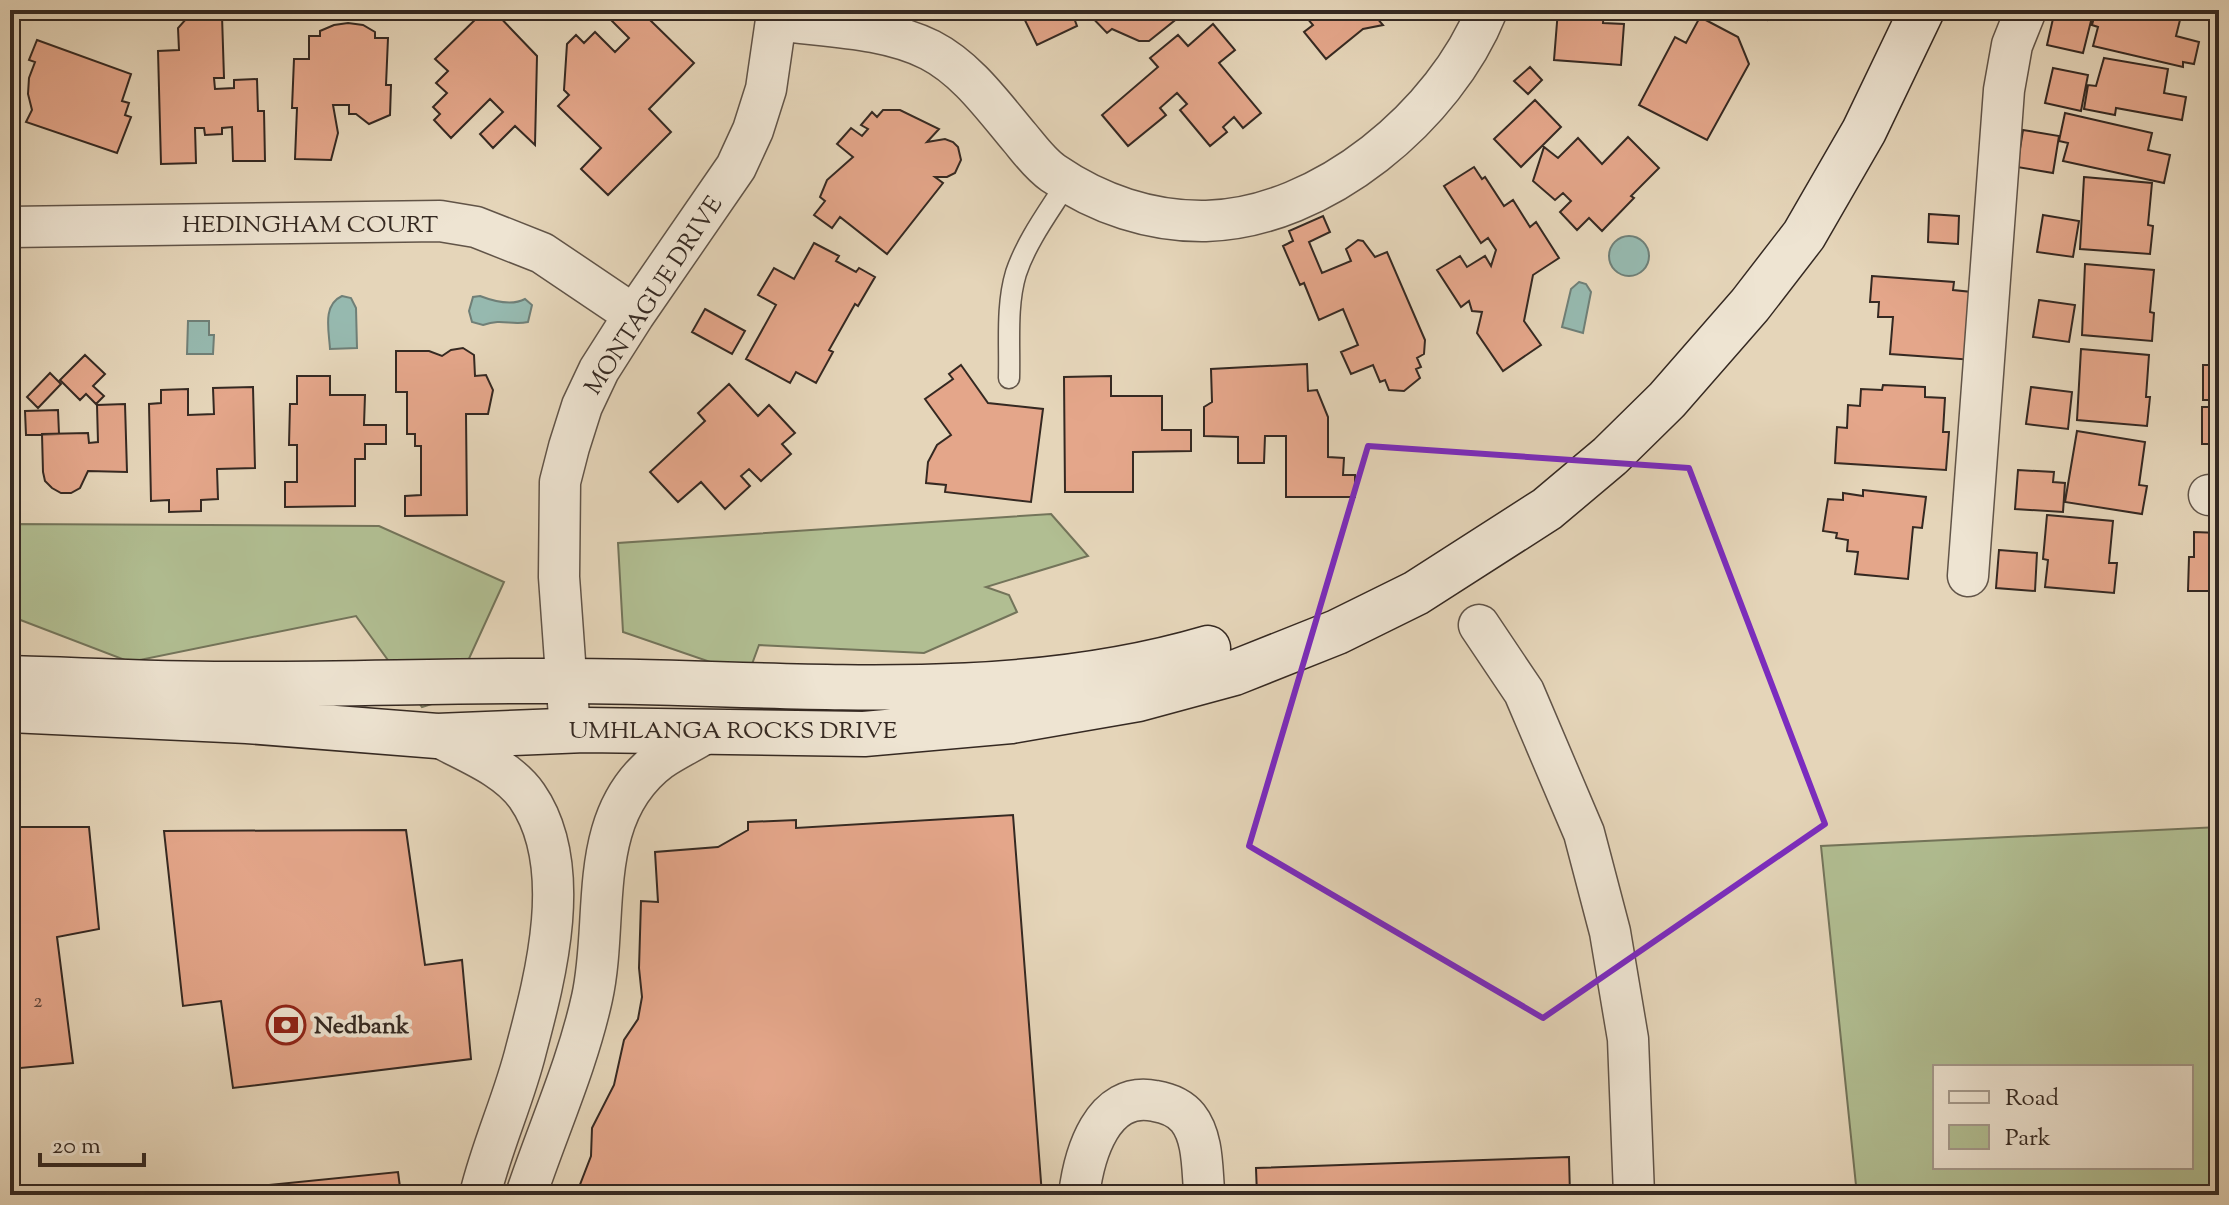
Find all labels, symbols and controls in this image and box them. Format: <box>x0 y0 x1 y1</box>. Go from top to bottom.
street label: MONTAGUE DRIVE <box>578 190 732 402</box>
street label: HEDINGHAM COURT <box>182 209 438 243</box>
street label: UMHLANGA ROCKS DRIVE <box>569 715 898 749</box>
house number: 2 <box>33 988 43 1017</box>
bank icon: Nedbank <box>265 1004 307 1046</box>
place label: Nedbank <box>314 1010 410 1044</box>
legend <box>1933 1065 2193 1169</box>
text: Road <box>2005 1082 2059 1116</box>
scale bar <box>40 1117 144 1167</box>
text: Park <box>2005 1122 2051 1156</box>
text: 20 m <box>52 1130 101 1164</box>

